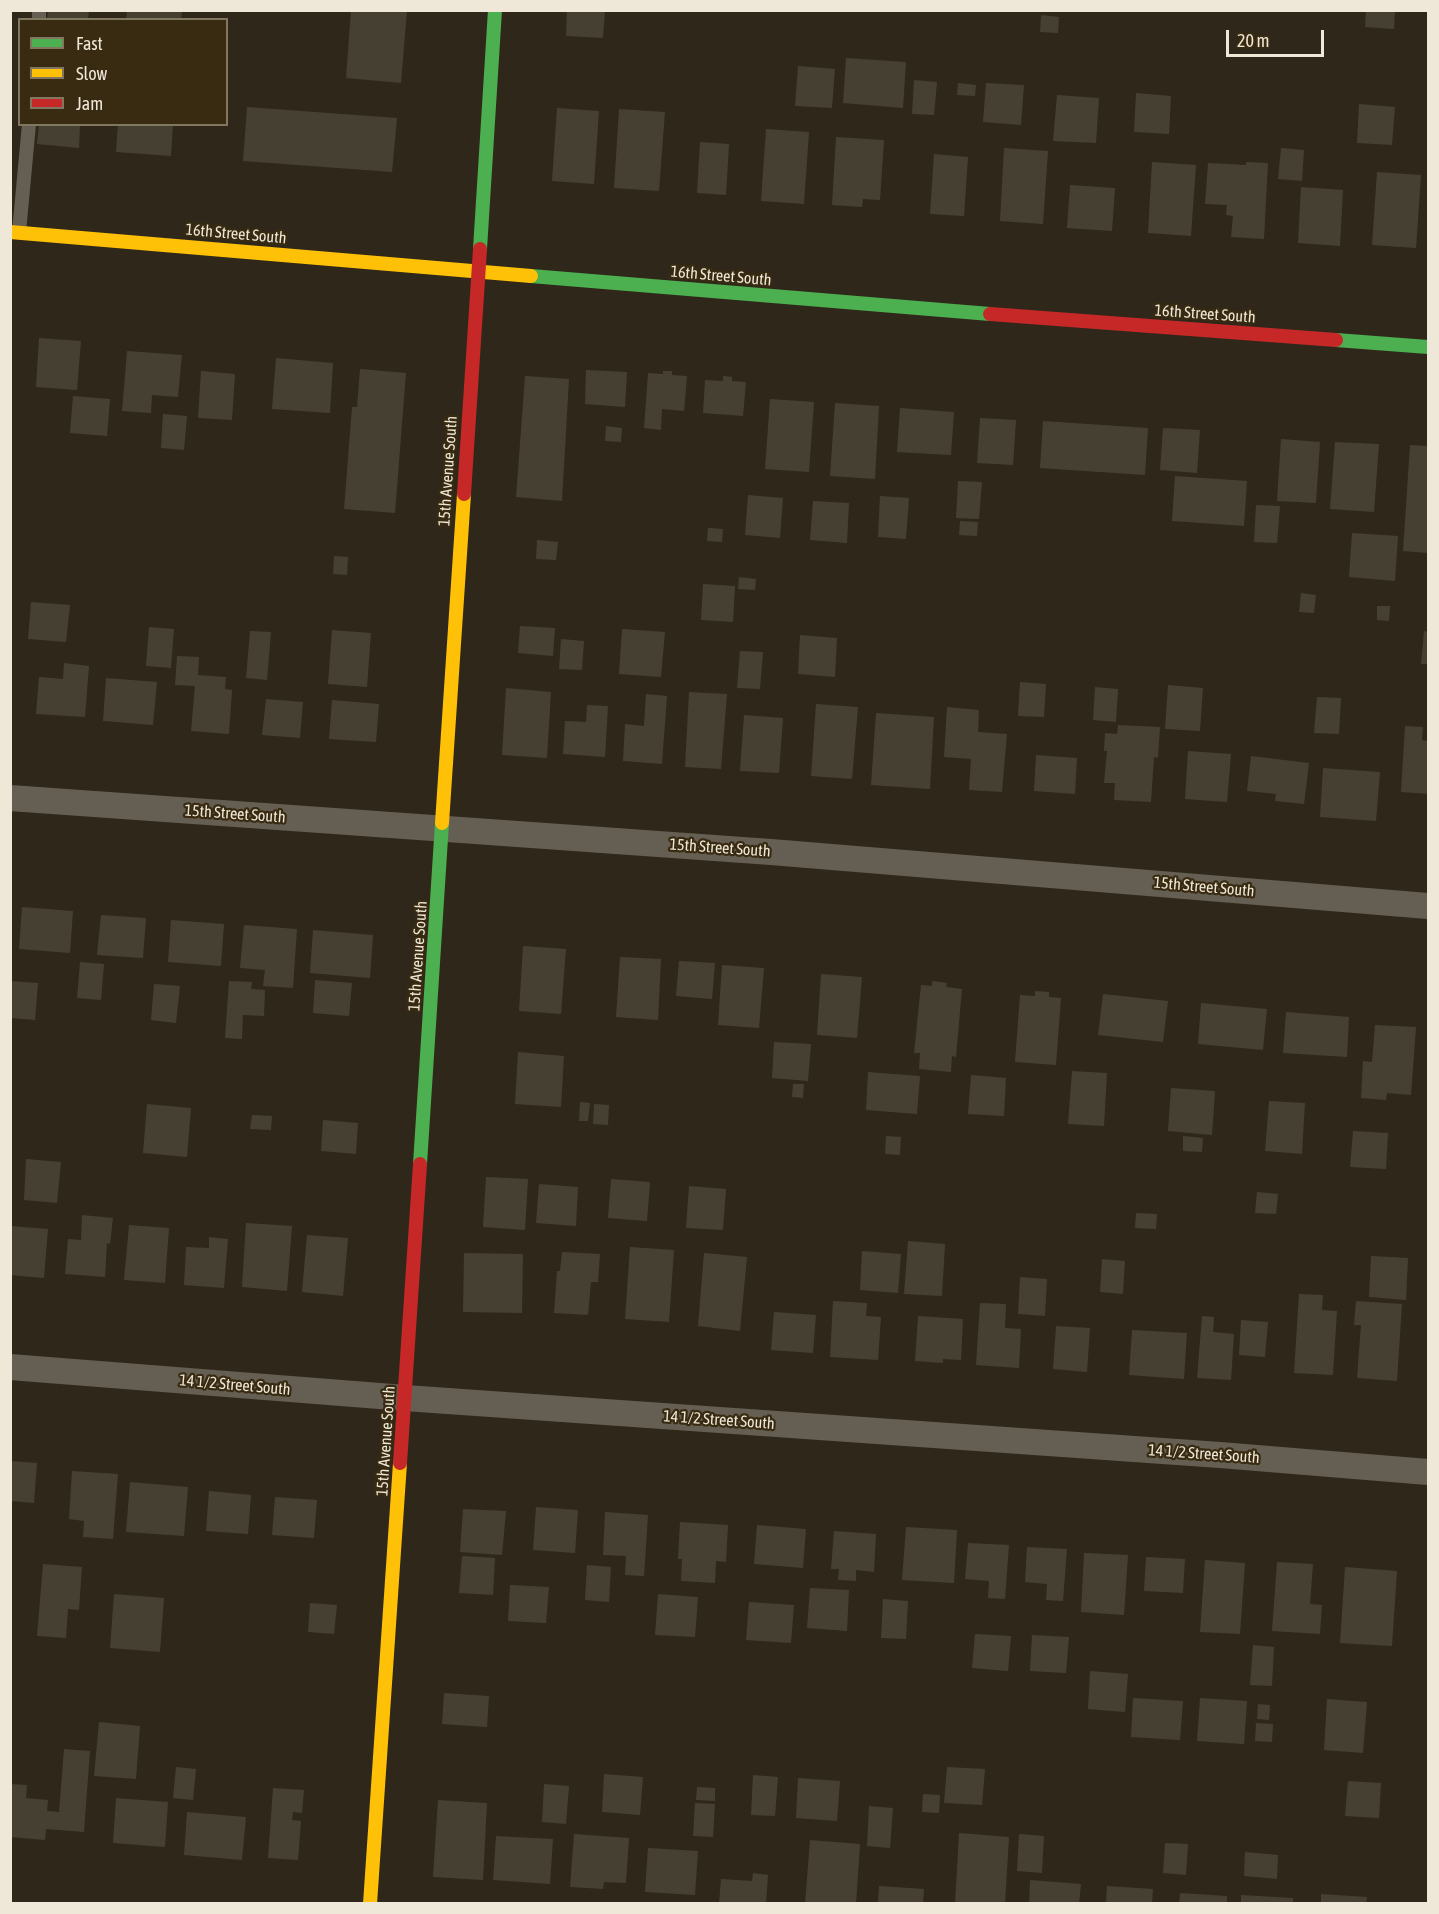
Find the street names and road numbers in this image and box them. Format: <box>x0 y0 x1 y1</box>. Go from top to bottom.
street label: 16th Street South <box>185 220 287 248</box>
street label: 16th Street South <box>670 262 772 290</box>
street label: 16th Street South <box>1154 301 1256 327</box>
street label: 15th Avenue South <box>435 415 461 527</box>
street label: 15th Street South <box>184 801 286 827</box>
street label: 15th Street South <box>669 835 771 861</box>
street label: 15th Street South <box>1153 873 1255 901</box>
street label: 15th Avenue South <box>405 900 431 1012</box>
street label: 14 1/2 Street South <box>179 1371 291 1399</box>
street label: 15th Avenue South <box>373 1385 399 1497</box>
street label: 14 1/2 Street South <box>663 1407 775 1433</box>
street label: 14 1/2 Street South <box>1148 1441 1260 1467</box>

